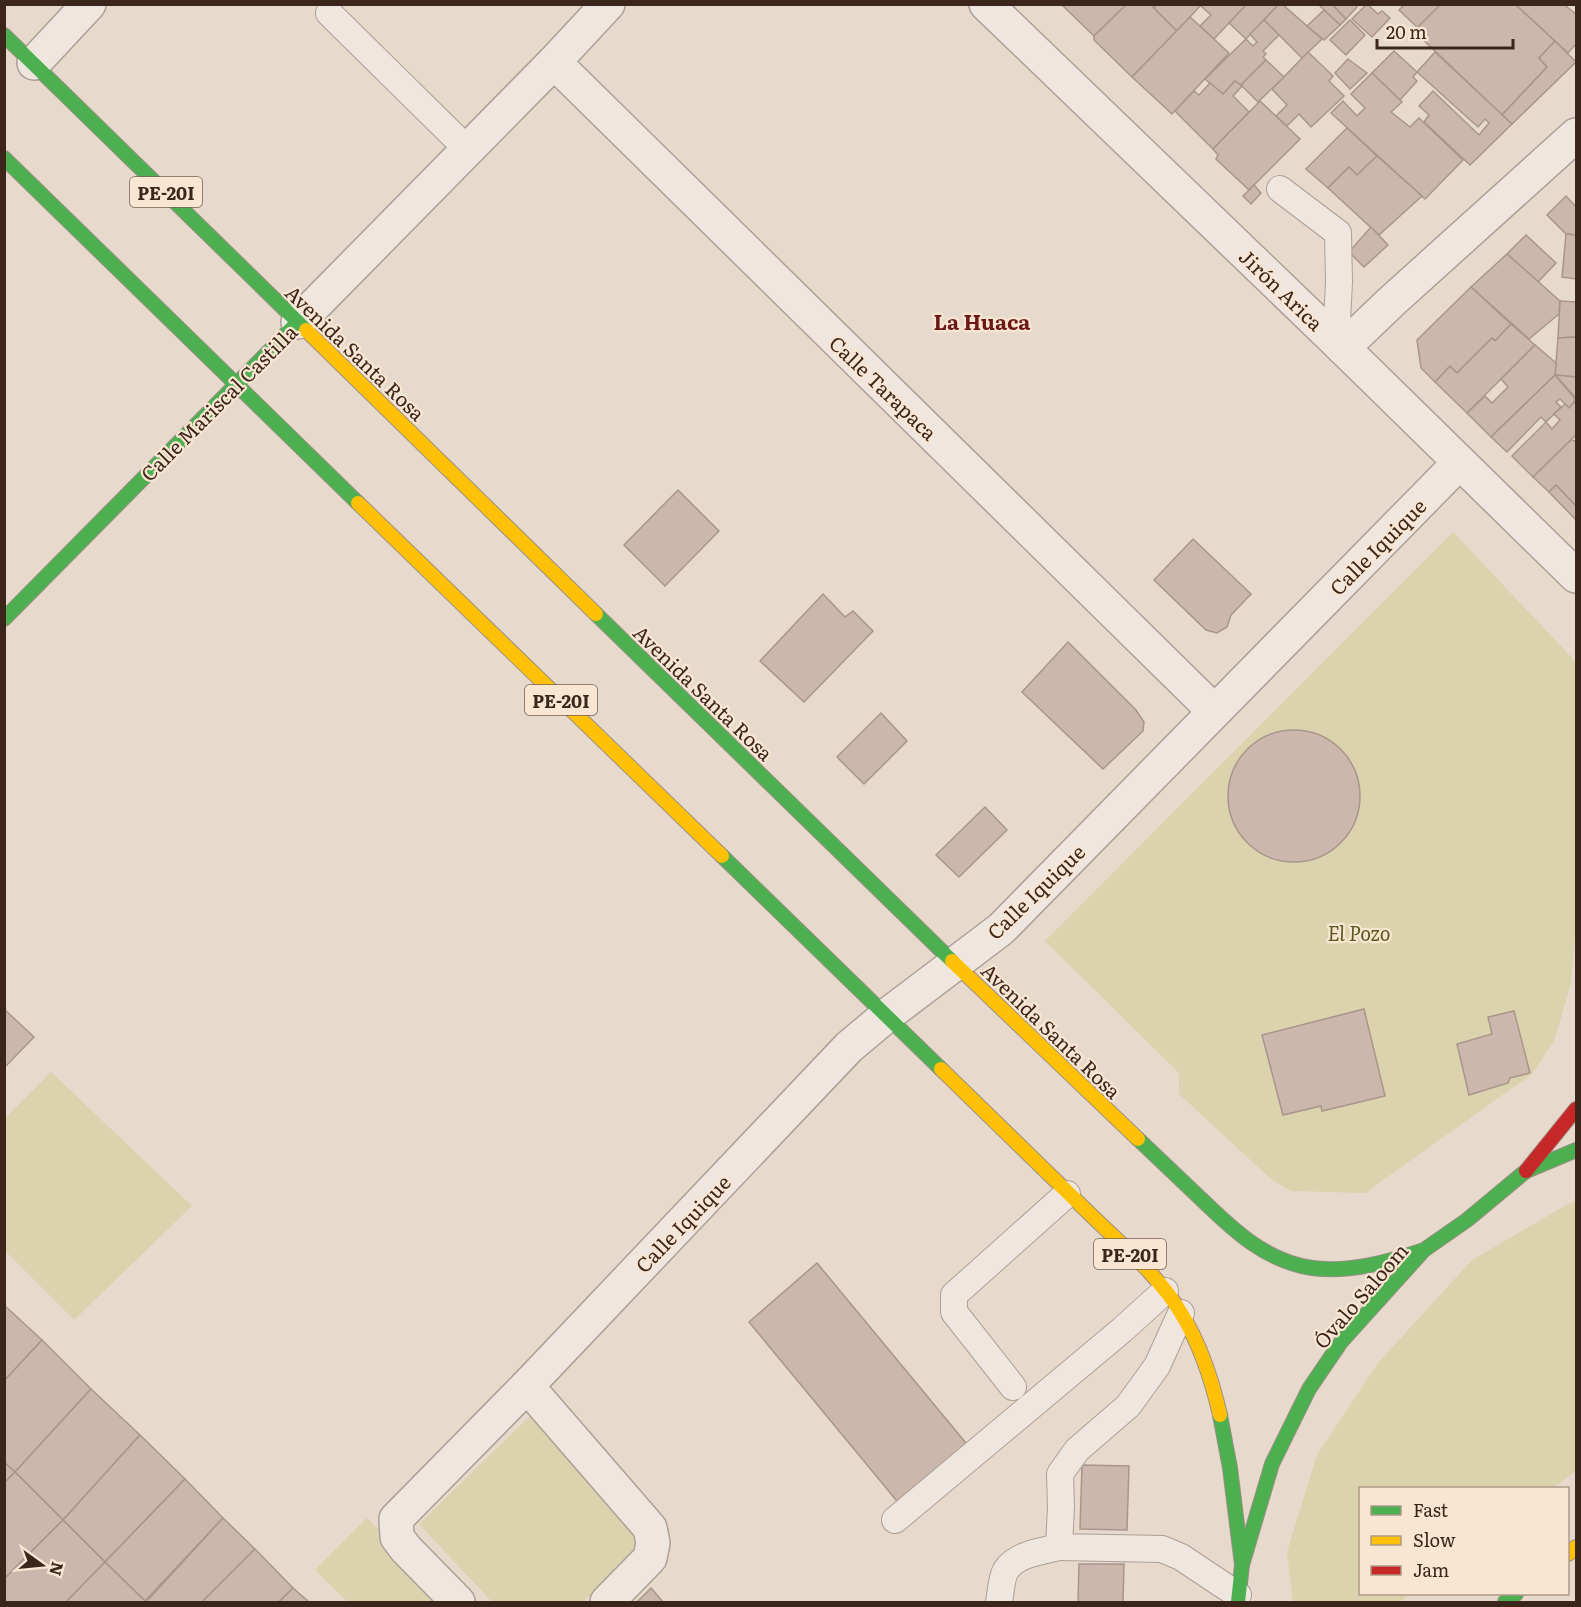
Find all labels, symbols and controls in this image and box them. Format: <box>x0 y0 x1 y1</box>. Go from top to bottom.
scale bar <box>1377 12 1514 50</box>
text: 20 m <box>1386 18 1427 45</box>
road number: PE-20I <box>130 177 202 207</box>
street label: Jirón Arica <box>1233 241 1331 337</box>
street label: Avenida Santa Rosa <box>279 277 433 427</box>
district label: La Huaca <box>933 305 1031 336</box>
street label: Calle Mariscal Castilla <box>133 317 303 487</box>
street label: Calle Tarapaca <box>823 328 945 447</box>
street label: Calle Iquique <box>1322 491 1432 601</box>
street label: Avenida Santa Rosa <box>627 617 781 767</box>
road number: PE-20I <box>525 685 597 715</box>
street label: Calle Iquique <box>979 836 1091 946</box>
park label: El Pozo <box>1327 917 1391 947</box>
street label: Avenida Santa Rosa <box>975 955 1129 1105</box>
street label: Calle Iquique <box>627 1167 737 1279</box>
street label: Óvalo Saloom <box>1306 1236 1414 1354</box>
road number: PE-20I <box>1094 1239 1166 1269</box>
legend <box>1359 1487 1569 1595</box>
text: Fast <box>1413 1496 1449 1523</box>
text: Slow <box>1413 1526 1456 1553</box>
north arrow <box>12 1535 72 1595</box>
text: Jam <box>1413 1556 1449 1583</box>
text: N <box>44 1560 71 1579</box>

